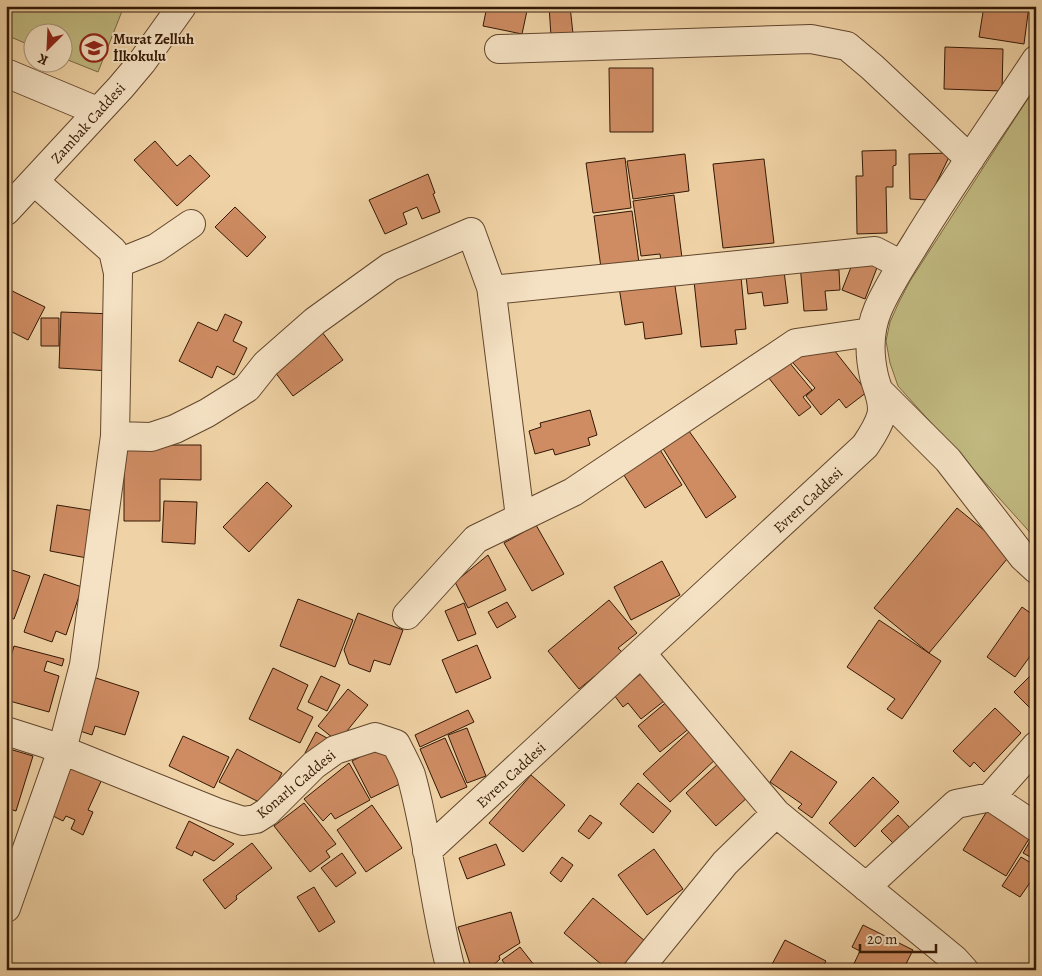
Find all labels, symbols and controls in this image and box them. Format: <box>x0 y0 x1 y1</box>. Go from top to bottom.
north arrow <box>22 22 72 72</box>
place label: Murat Zelluh İlkokulu <box>113 29 194 66</box>
school or university icon: Murat Zelluh İlkokulu <box>79 33 109 63</box>
text: K <box>34 49 51 70</box>
street label: Zambak Caddesi <box>46 78 130 168</box>
street label: Evren Caddesi <box>769 463 847 537</box>
street label: Evren Caddesi <box>472 738 550 812</box>
street label: Konarlı Caddesi <box>252 745 340 823</box>
scale bar <box>860 921 936 953</box>
text: 20 m <box>867 929 898 949</box>

